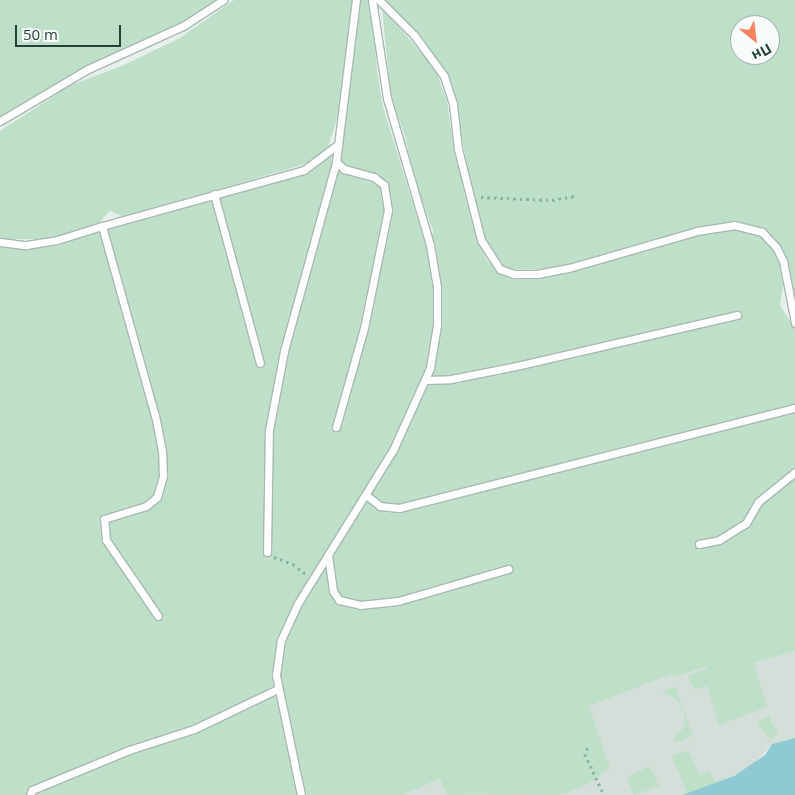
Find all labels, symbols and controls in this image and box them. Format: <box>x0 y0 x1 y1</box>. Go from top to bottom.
scale bar <box>18 15 124 47</box>
north arrow <box>730 15 780 65</box>
text: 50 m <box>23 24 58 44</box>
text: Пн <box>749 40 775 66</box>

